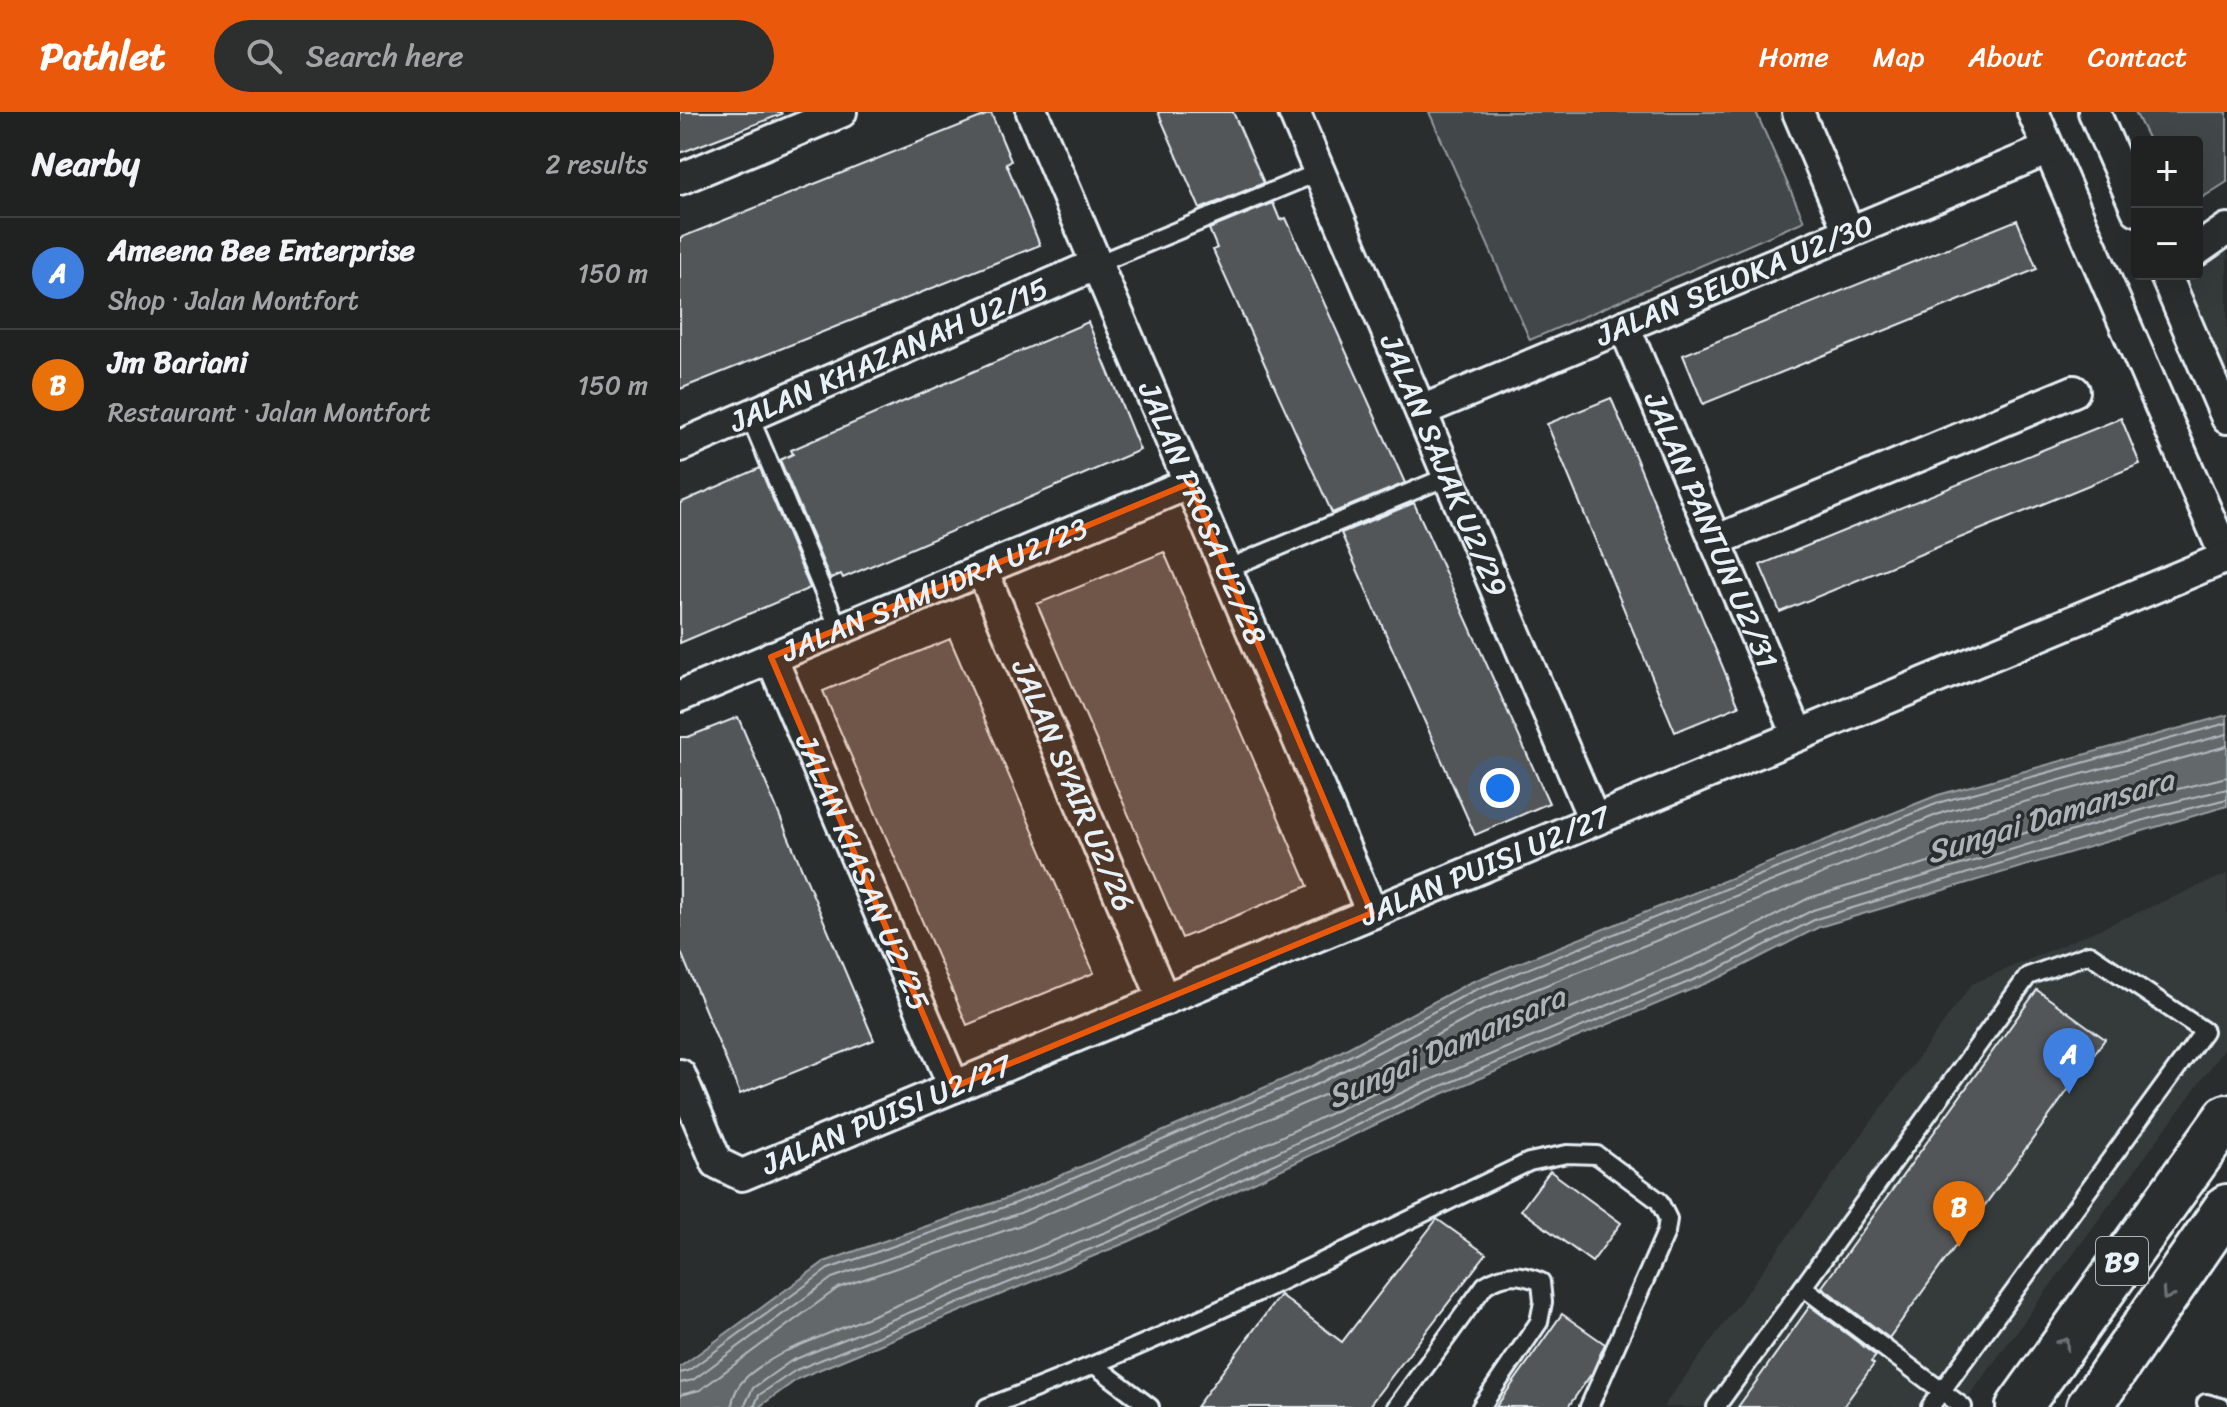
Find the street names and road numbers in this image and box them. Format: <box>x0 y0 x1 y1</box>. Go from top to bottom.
street label: JALAN SELOKA U2/30 <box>1586 198 1882 363</box>
street label: JALAN KHAZANAH U2/15 <box>720 261 1057 449</box>
street label: JALAN SAJAK U2/29 <box>1364 324 1524 606</box>
street label: JALAN PROSA U2/28 <box>1122 372 1282 654</box>
street label: JALAN PANTUN U2/31 <box>1628 382 1794 677</box>
street label: JALAN SAMUDRA U2/23 <box>772 501 1097 678</box>
street label: JALAN SYAIR U2/26 <box>995 650 1151 920</box>
street label: JALAN KIASAN U2/25 <box>779 724 946 1020</box>
street label: JALAN PUISI U2/27 <box>1351 789 1620 942</box>
street label: JALAN PUISI U2/27 <box>752 1038 1022 1191</box>
road number: B9 <box>2096 1237 2148 1285</box>

